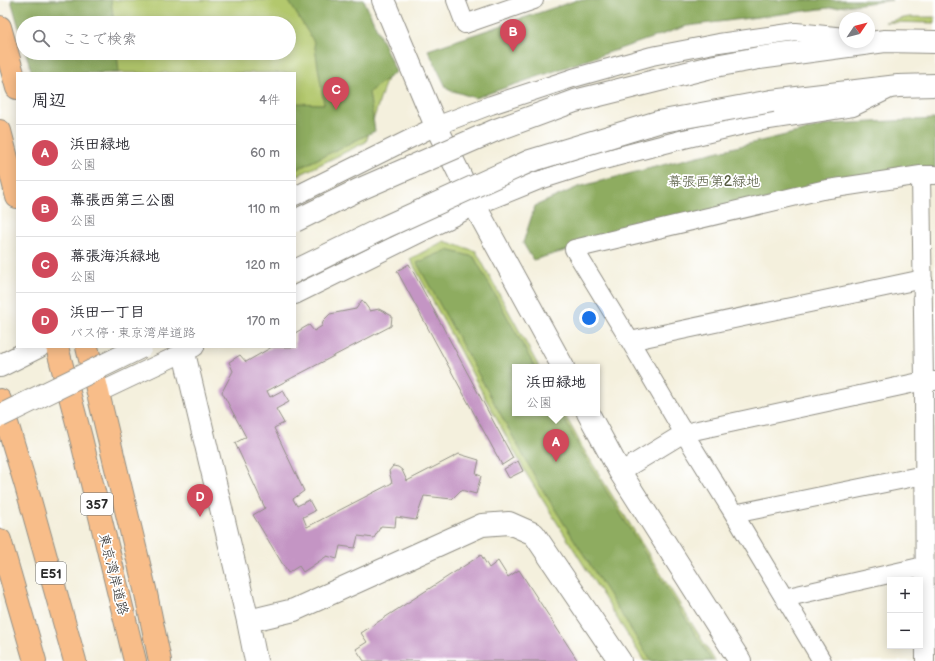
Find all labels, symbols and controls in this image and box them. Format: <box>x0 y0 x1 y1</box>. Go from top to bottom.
north arrow <box>839 12 875 48</box>
search box <box>16 16 296 60</box>
pin: B <box>500 19 526 52</box>
icon: search <box>30 27 52 49</box>
text: ここで検索 <box>62 30 137 49</box>
pin: C <box>323 77 349 110</box>
text: 周辺 <box>32 91 66 111</box>
text: 4件 <box>259 92 280 108</box>
text: 浜田緑地 <box>70 135 130 154</box>
text: A <box>41 145 49 161</box>
text: 60 m <box>250 145 280 161</box>
text: 公園 <box>70 157 96 173</box>
park label: 幕張西第2緑地 <box>668 173 760 190</box>
text: 幕張西第三公園 <box>70 191 175 210</box>
text: B <box>40 201 50 217</box>
text: 110 m <box>248 201 280 217</box>
text: 公園 <box>70 213 96 229</box>
text: 幕張海浜緑地 <box>70 247 160 266</box>
text: C <box>40 257 50 273</box>
text: 120 m <box>245 257 280 273</box>
text: 公園 <box>70 269 96 285</box>
text: 浜田一丁目 <box>70 303 145 322</box>
your location <box>579 308 599 328</box>
text: D <box>40 313 50 329</box>
text: 170 m <box>247 313 280 329</box>
text: バス停 · 東京湾岸道路 <box>70 325 195 341</box>
popup <box>512 364 600 416</box>
text: 浜田緑地 <box>526 373 586 392</box>
text: 公園 <box>526 395 552 411</box>
pin: A <box>543 429 569 462</box>
pin: D <box>187 484 213 517</box>
road number: 357 <box>81 493 113 515</box>
street label: 東京湾岸道路 <box>95 531 132 617</box>
road number: E51 <box>36 562 66 584</box>
map controls <box>887 577 923 649</box>
button: + <box>887 577 923 613</box>
button: − <box>887 613 923 649</box>

